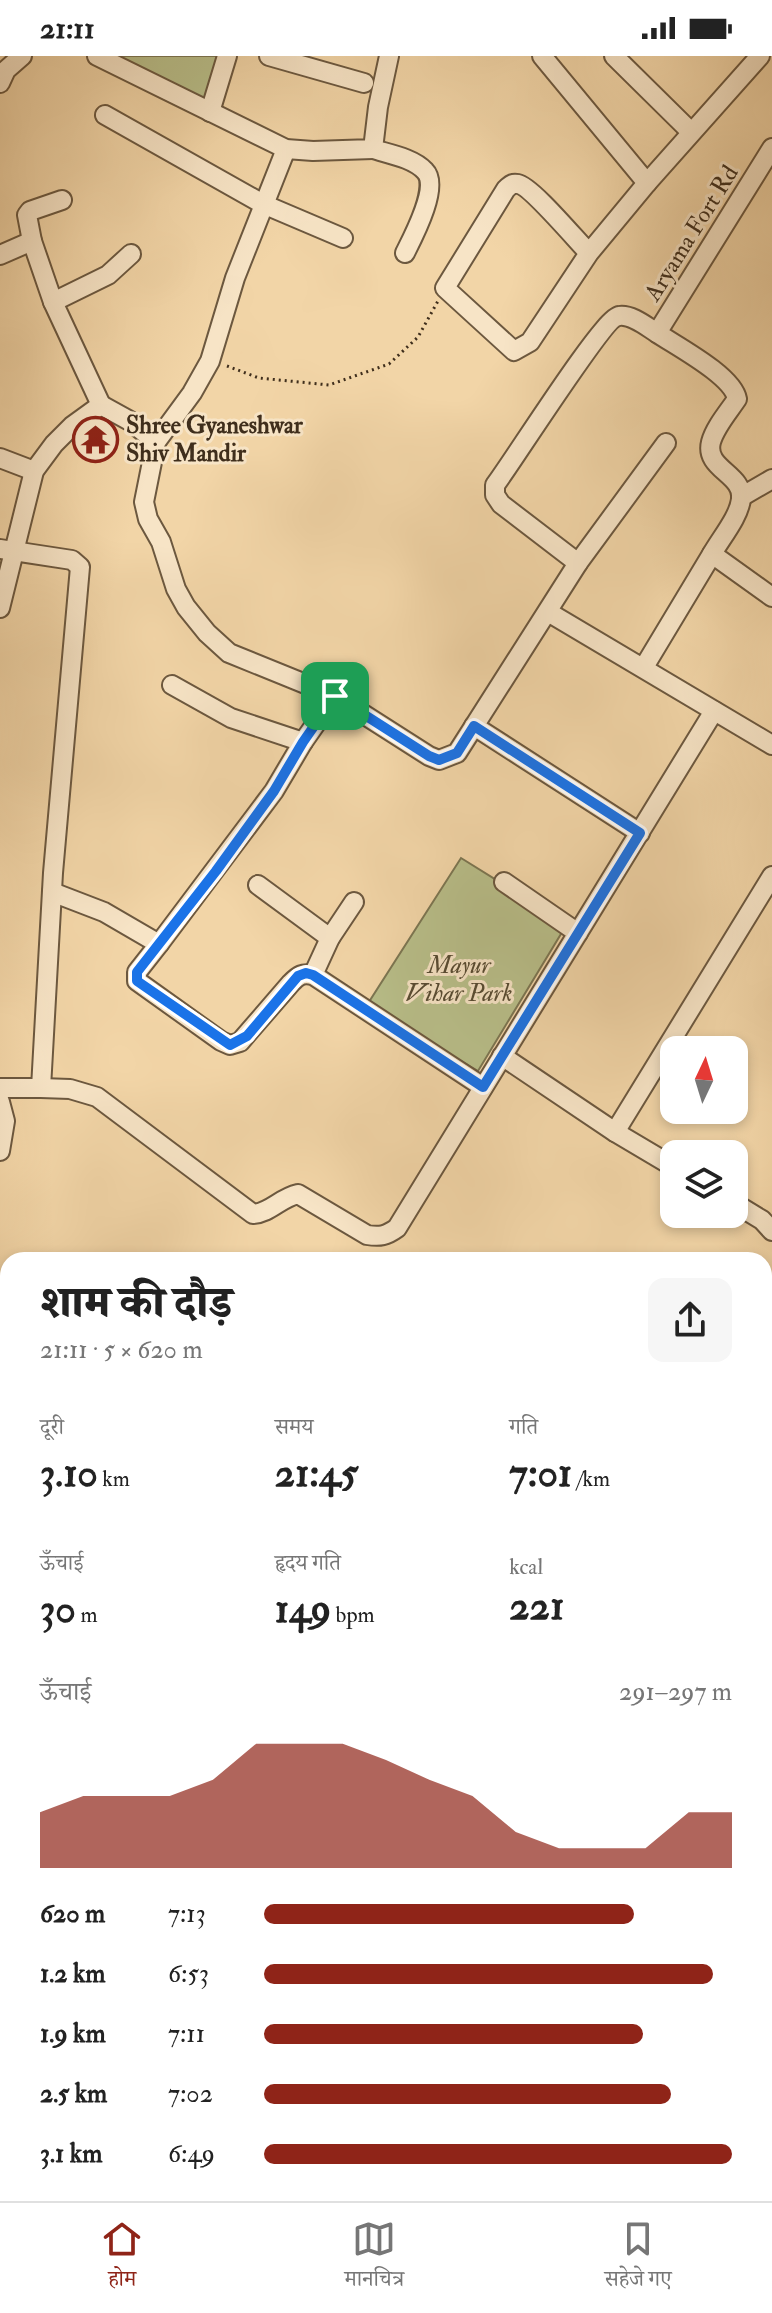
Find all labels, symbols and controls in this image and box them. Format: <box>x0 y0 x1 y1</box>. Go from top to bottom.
text: 21:11 <box>40 10 95 47</box>
street label: Aryama Fort Rd <box>637 159 746 308</box>
place label: Shree Gyaneshwar Shiv Mandir <box>126 410 304 469</box>
temple icon: Shree Gyaneshwar Shiv Mandir <box>71 415 119 463</box>
pin <box>301 662 369 730</box>
icon: arrive <box>313 674 357 718</box>
park label: Mayur Vihar Park <box>406 950 513 1009</box>
north arrow <box>660 1036 748 1124</box>
map controls <box>660 1036 748 1228</box>
button: layers <box>660 1140 748 1228</box>
text: शाम की दौड़ <box>40 1276 232 1331</box>
button: share <box>648 1278 732 1362</box>
text: 21:11 · 5 × 620 m <box>40 1334 203 1366</box>
text: दूरी <box>40 1413 64 1441</box>
text: समय <box>275 1413 313 1441</box>
text: गति <box>509 1413 538 1441</box>
text: 3.10 <box>40 1448 98 1499</box>
text: 21:45 <box>275 1448 358 1499</box>
text: 7:01 <box>509 1448 572 1499</box>
text: km <box>98 1465 130 1493</box>
text: /km <box>572 1465 610 1493</box>
text: ऊँचाई <box>40 1549 83 1577</box>
text: हृदय गति <box>275 1549 341 1577</box>
text: kcal <box>509 1553 543 1581</box>
text: 221 <box>509 1581 564 1632</box>
text: 30 <box>40 1584 76 1635</box>
text: 149 <box>275 1584 331 1635</box>
text: m <box>76 1601 98 1629</box>
text: bpm <box>331 1601 375 1629</box>
text: ऊँचाई <box>40 1676 91 1708</box>
text: 291–297 m <box>619 1676 732 1708</box>
text: 620 m <box>40 1898 105 1930</box>
text: 7:13 <box>168 1898 206 1930</box>
text: 1.2 km <box>40 1958 106 1990</box>
text: 6:53 <box>168 1958 209 1990</box>
text: 1.9 km <box>40 2018 106 2050</box>
text: 7:11 <box>168 2018 205 2050</box>
text: 2.5 km <box>40 2078 107 2110</box>
text: 7:02 <box>168 2078 213 2110</box>
text: 3.1 km <box>40 2138 102 2170</box>
text: 6:49 <box>168 2138 215 2170</box>
tab: होम <box>100 2217 144 2300</box>
tab: मानचित्र <box>345 2217 404 2300</box>
tab: सहेजे गए <box>605 2217 672 2300</box>

